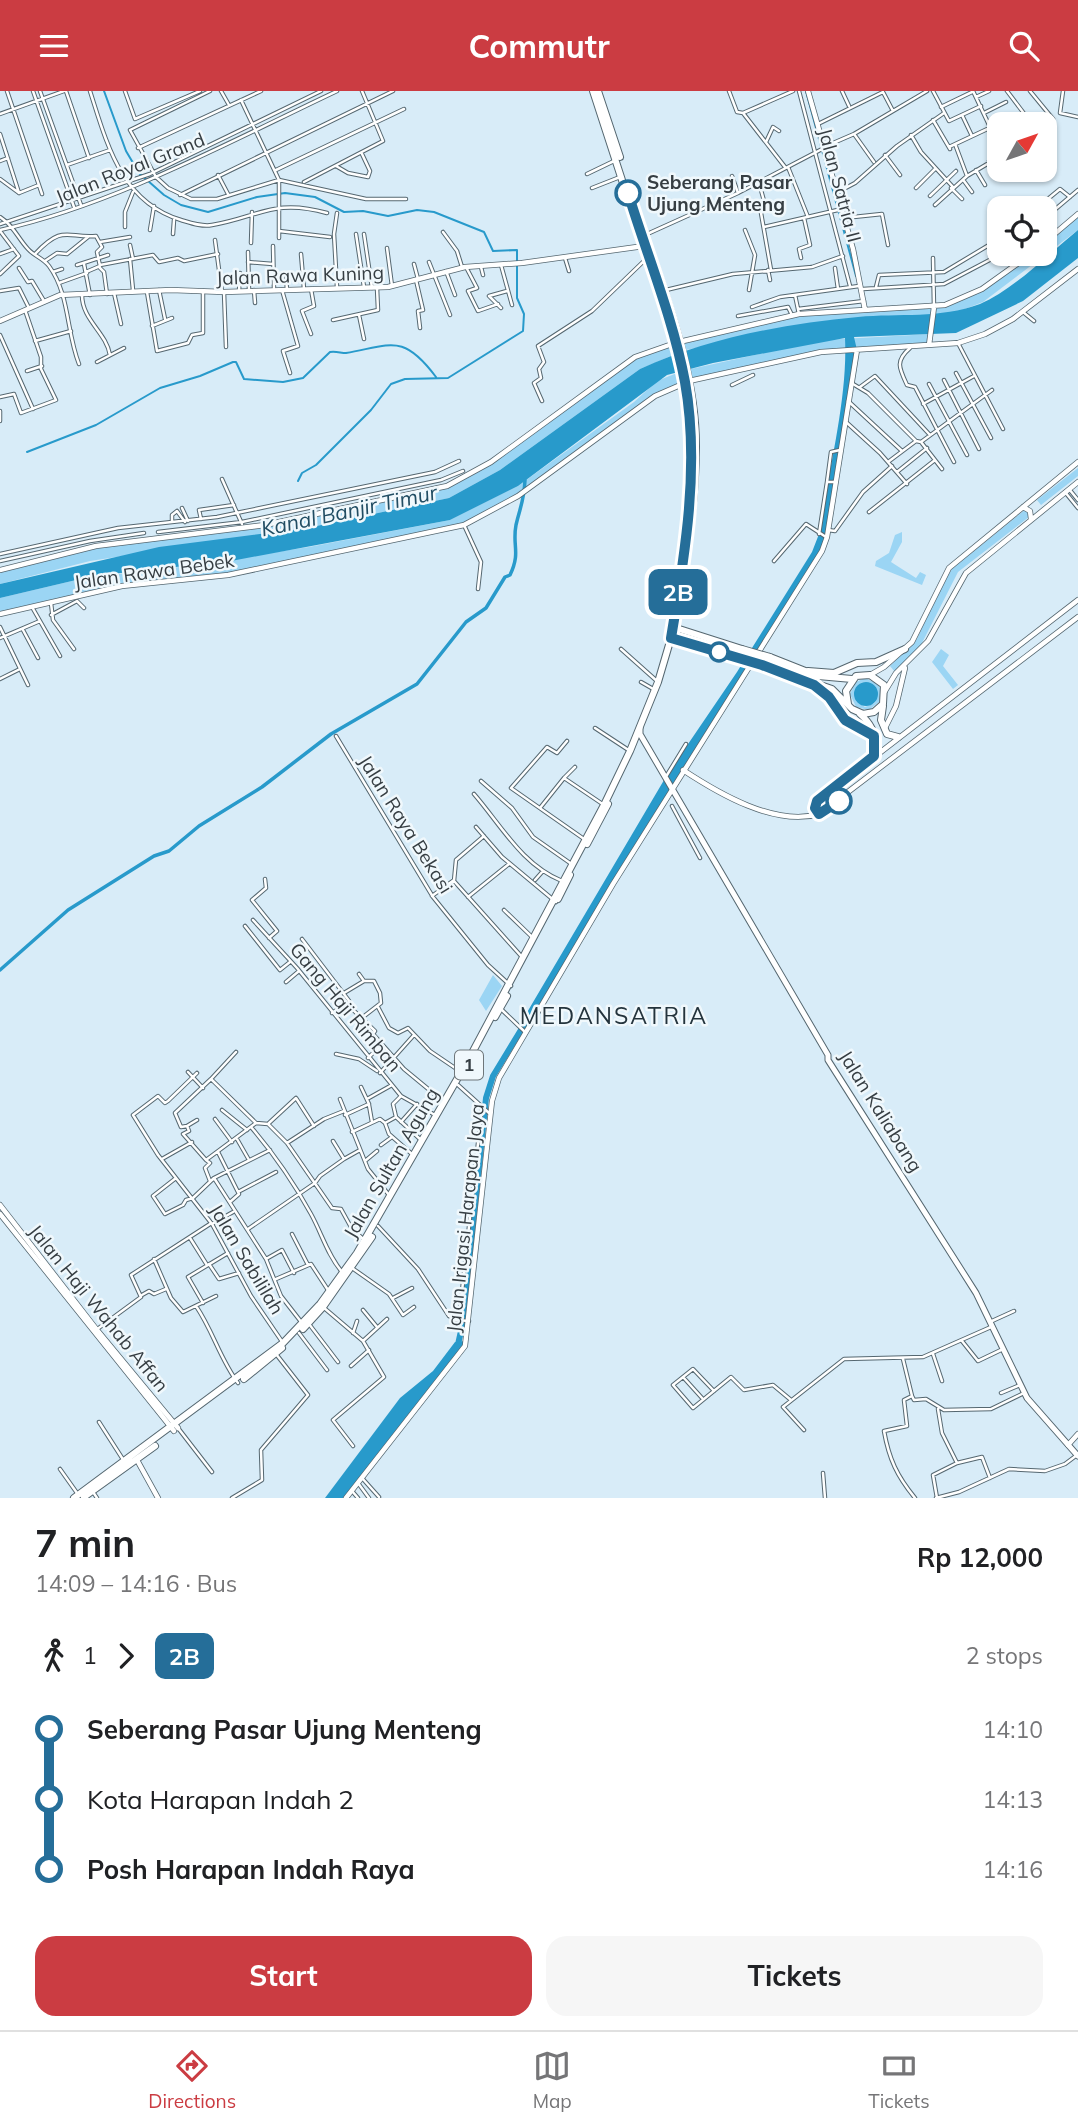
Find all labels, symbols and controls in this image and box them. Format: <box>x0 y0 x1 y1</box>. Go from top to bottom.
text: Commutr <box>468 26 610 66</box>
icon: menu <box>35 27 73 65</box>
icon: search <box>1005 27 1043 65</box>
north arrow <box>987 112 1057 182</box>
map controls <box>987 112 1057 266</box>
street label: Jalan Satria II <box>813 125 867 245</box>
street label: Jalan Royal Grand <box>52 127 208 209</box>
place label: Seberang Pasar Ujung Menteng <box>647 170 793 216</box>
marker: Seberang Pasar Ujung Menteng <box>615 180 641 206</box>
button: locate <box>987 196 1057 266</box>
street label: Jalan Rawa Kuning <box>216 260 384 290</box>
water label: Kanal Banjir Timur <box>258 478 441 541</box>
street label: Jalan Rawa Bebek <box>72 548 236 594</box>
line badge: 2B <box>646 569 710 615</box>
text: 2B <box>663 577 693 607</box>
unlabelled marker <box>709 642 729 662</box>
street label: Jalan Raya Bekasi <box>354 750 458 898</box>
unlabelled marker <box>826 788 852 814</box>
street label: Gang Haji Rimban <box>285 938 407 1076</box>
district label: MEDANSATRIA <box>520 1001 708 1030</box>
street label: Jalan Kaliabang <box>834 1046 928 1176</box>
road number: 1 <box>455 1050 483 1079</box>
street label: Jalan Sultan Agung <box>338 1083 444 1243</box>
street label: Jalan Irigasi Harapan Jaya <box>441 1103 489 1333</box>
street label: Jalan Sabililah <box>205 1199 289 1319</box>
street label: Jalan Haji Wahab Affan <box>24 1219 174 1397</box>
text: 7 min <box>35 1519 135 1567</box>
text: Rp 12,000 <box>917 1541 1043 1574</box>
text: 14:09 – 14:16 · Bus <box>35 1569 237 1598</box>
icon: walk <box>35 1637 73 1675</box>
icon: forward <box>107 1637 145 1675</box>
text: 1 <box>83 1641 97 1670</box>
text: 2B <box>169 1641 200 1671</box>
text: 2 stops <box>966 1641 1043 1670</box>
text: Seberang Pasar Ujung Menteng <box>87 1713 482 1746</box>
text: 14:10 <box>983 1715 1043 1744</box>
text: Kota Harapan Indah 2 <box>87 1783 354 1816</box>
text: 14:13 <box>983 1785 1043 1814</box>
text: Posh Harapan Indah Raya <box>87 1853 415 1886</box>
text: 14:16 <box>983 1855 1043 1884</box>
button: Start <box>35 1936 532 2016</box>
button: Tickets <box>546 1936 1043 2016</box>
tab: Directions <box>148 2047 236 2113</box>
tab: Map <box>533 2047 572 2113</box>
tab: Tickets <box>868 2047 930 2113</box>

